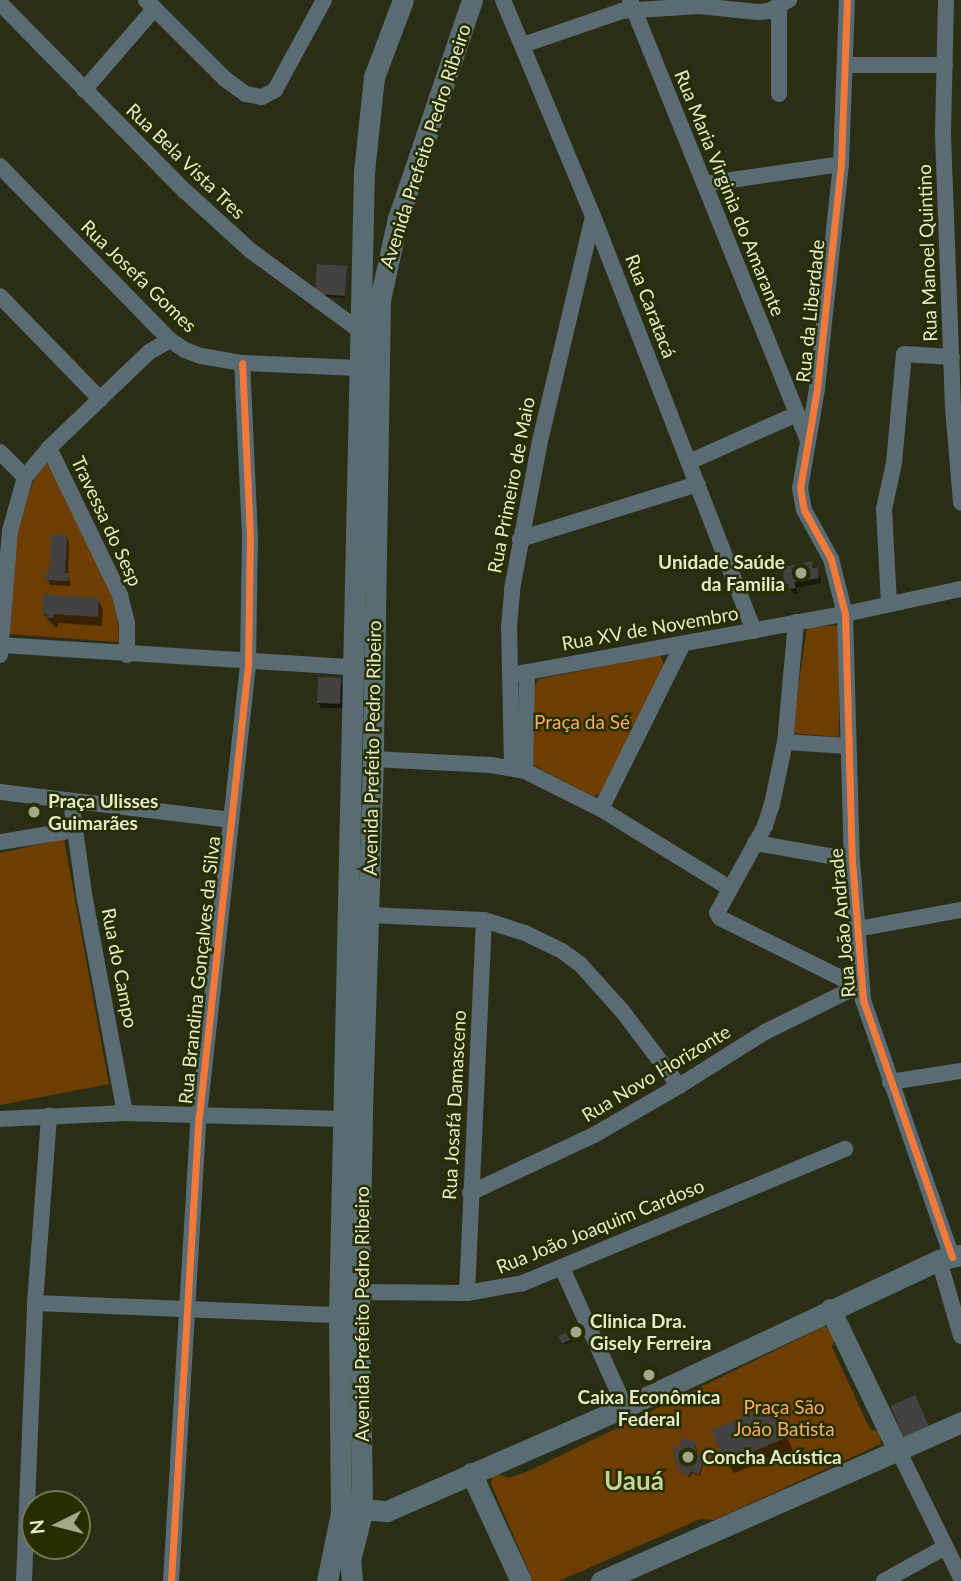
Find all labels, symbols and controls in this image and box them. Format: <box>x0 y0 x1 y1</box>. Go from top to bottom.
street label: Avenida Prefeito Pedro Ribeiro <box>375 21 475 271</box>
street label: Rua Maria Virginia do Amarante <box>670 66 790 320</box>
street label: Rua Bela Vista Tres <box>121 98 251 224</box>
street label: Rua Manoel Quintino <box>913 164 941 342</box>
street label: Rua Josefa Gomes <box>76 215 202 337</box>
street label: Rua da Liberdade <box>791 238 829 384</box>
street label: Rua Caratacá <box>621 251 681 361</box>
street label: Rua Primeiro de Maio <box>483 395 539 575</box>
street label: Travessa do Sesp <box>67 452 147 590</box>
place label: Unidade Saúde da Familia <box>658 551 785 595</box>
marker: Unidade Saúde da Familia <box>791 563 811 583</box>
street label: Rua XV de Novembro <box>559 601 741 655</box>
street label: Avenida Prefeito Pedro Ribeiro <box>358 620 386 876</box>
park label: Praça da Sé <box>534 711 630 733</box>
place label: Praça Ulisses Guimarães <box>48 790 158 834</box>
marker: Praça Ulisses Guimarães <box>26 804 42 820</box>
street label: Rua Brandina Gonçalves da Silva <box>174 835 224 1105</box>
street label: Rua João Andrade <box>824 847 860 999</box>
street label: Rua do Campo <box>97 906 143 1030</box>
street label: Rua Josafá Damasceno <box>438 1009 470 1201</box>
street label: Rua Novo Horizonte <box>578 1020 734 1126</box>
street label: Rua João Joaquim Cardoso <box>492 1174 708 1278</box>
street label: Avenida Prefeito Pedro Ribeiro <box>351 1186 373 1442</box>
place label: Clinica Dra. Gisely Ferreira <box>590 1310 712 1354</box>
marker: Clinica Dra. Gisely Ferreira <box>568 1324 584 1340</box>
marker: Caixa Econômica Federal <box>641 1367 657 1383</box>
place label: Caixa Econômica Federal <box>578 1386 720 1430</box>
park label: Praça São João Batista <box>733 1396 835 1440</box>
place label: Concha Acústica <box>702 1446 842 1468</box>
marker: Concha Acústica <box>680 1449 696 1465</box>
district label: Uauá <box>604 1465 664 1497</box>
north arrow <box>21 1490 91 1560</box>
text: N <box>24 1519 49 1536</box>

